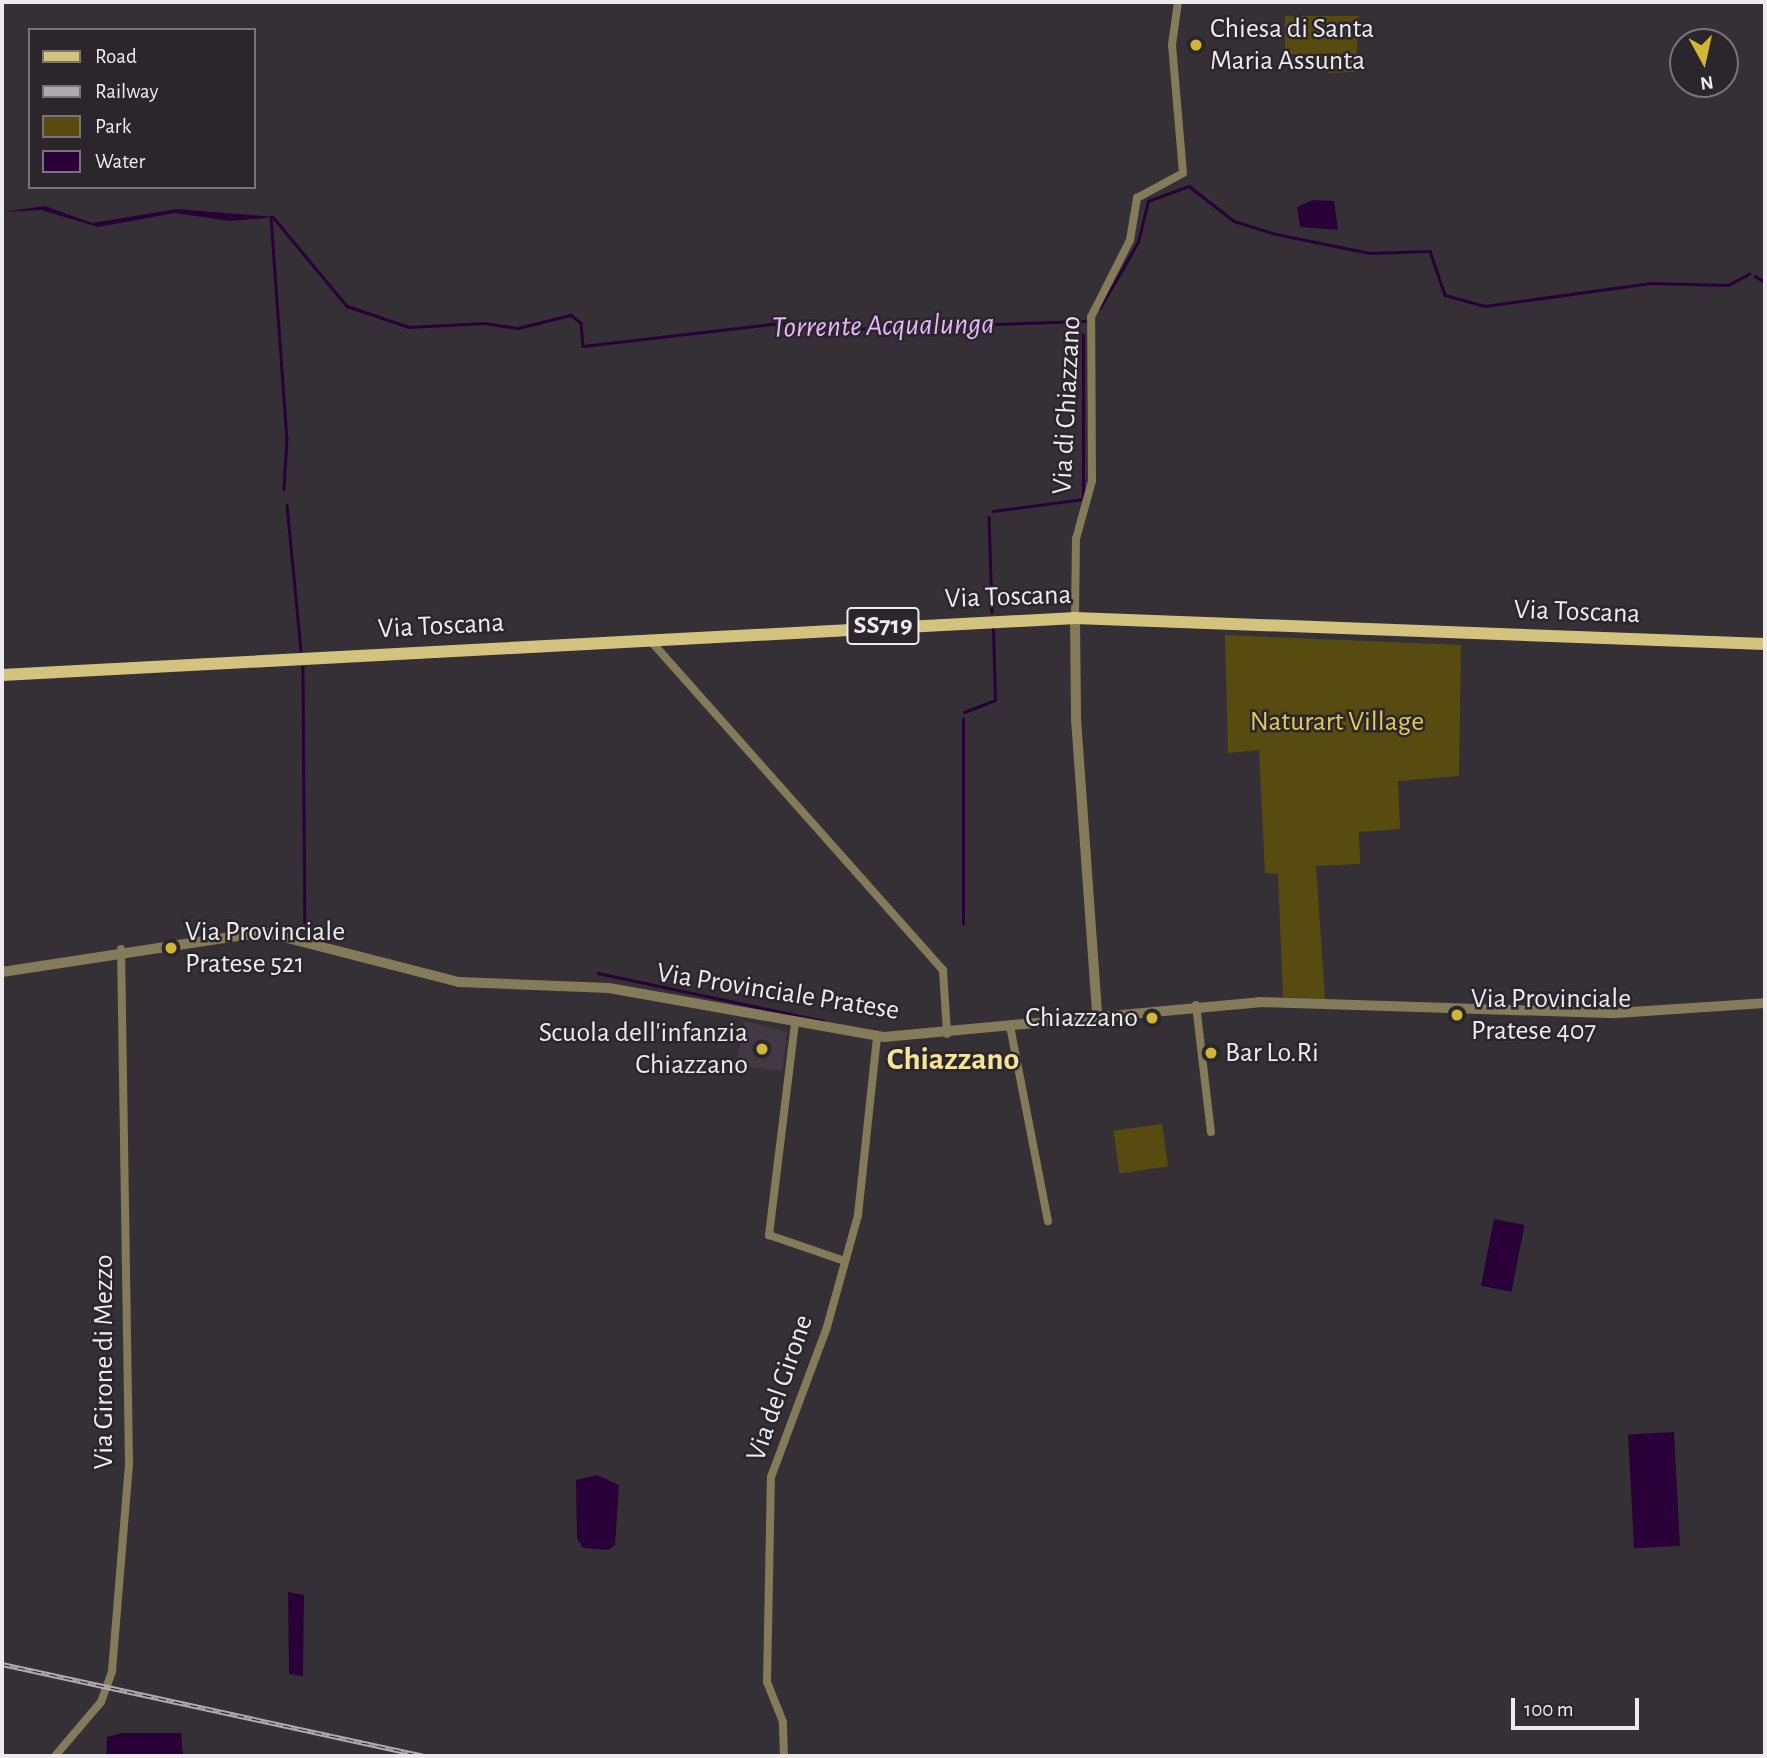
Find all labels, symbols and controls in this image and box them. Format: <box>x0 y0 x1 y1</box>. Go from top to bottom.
place label: Chiesa di Santa Maria Assunta <box>1210 12 1374 78</box>
legend <box>28 28 256 189</box>
north arrow <box>1669 28 1739 98</box>
marker: Chiesa di Santa Maria Assunta <box>1188 37 1204 53</box>
text: Road <box>95 46 137 67</box>
text: N <box>1699 72 1715 93</box>
text: Railway <box>95 81 158 102</box>
text: Park <box>95 116 131 137</box>
text: Water <box>95 151 145 172</box>
water label: Torrente Acqualunga <box>771 306 995 346</box>
street label: Via di Chiazzano <box>1046 315 1088 495</box>
street label: Via Toscana <box>944 578 1072 616</box>
street label: Via Toscana <box>1513 593 1641 631</box>
road number: SS719 <box>846 604 920 648</box>
street label: Via Toscana <box>377 606 505 646</box>
park label: Naturart Village <box>1250 705 1424 739</box>
place label: Via Provinciale Pratese 521 <box>185 915 345 981</box>
marker: Via Provinciale Pratese 521 <box>163 940 179 956</box>
street label: Via Provinciale Pratese <box>654 956 902 1028</box>
place label: Via Provinciale Pratese 407 <box>1471 982 1631 1048</box>
place label: Chiazzano <box>1025 1001 1138 1035</box>
marker: Via Provinciale Pratese 407 <box>1449 1007 1465 1023</box>
marker: Chiazzano <box>1144 1010 1160 1026</box>
place label: Scuola dell'infanzia Chiazzano <box>539 1016 748 1082</box>
place label: Bar Lo.Ri <box>1225 1036 1319 1070</box>
district label: Chiazzano <box>887 1040 1019 1078</box>
marker: Scuola dell'infanzia Chiazzano <box>754 1041 770 1057</box>
marker: Bar Lo.Ri <box>1203 1045 1219 1061</box>
street label: Via Girone di Mezzo <box>87 1255 121 1469</box>
street label: Via del Girone <box>739 1310 821 1466</box>
scale bar <box>1515 1684 1643 1728</box>
text: 100 m <box>1524 1699 1574 1720</box>

